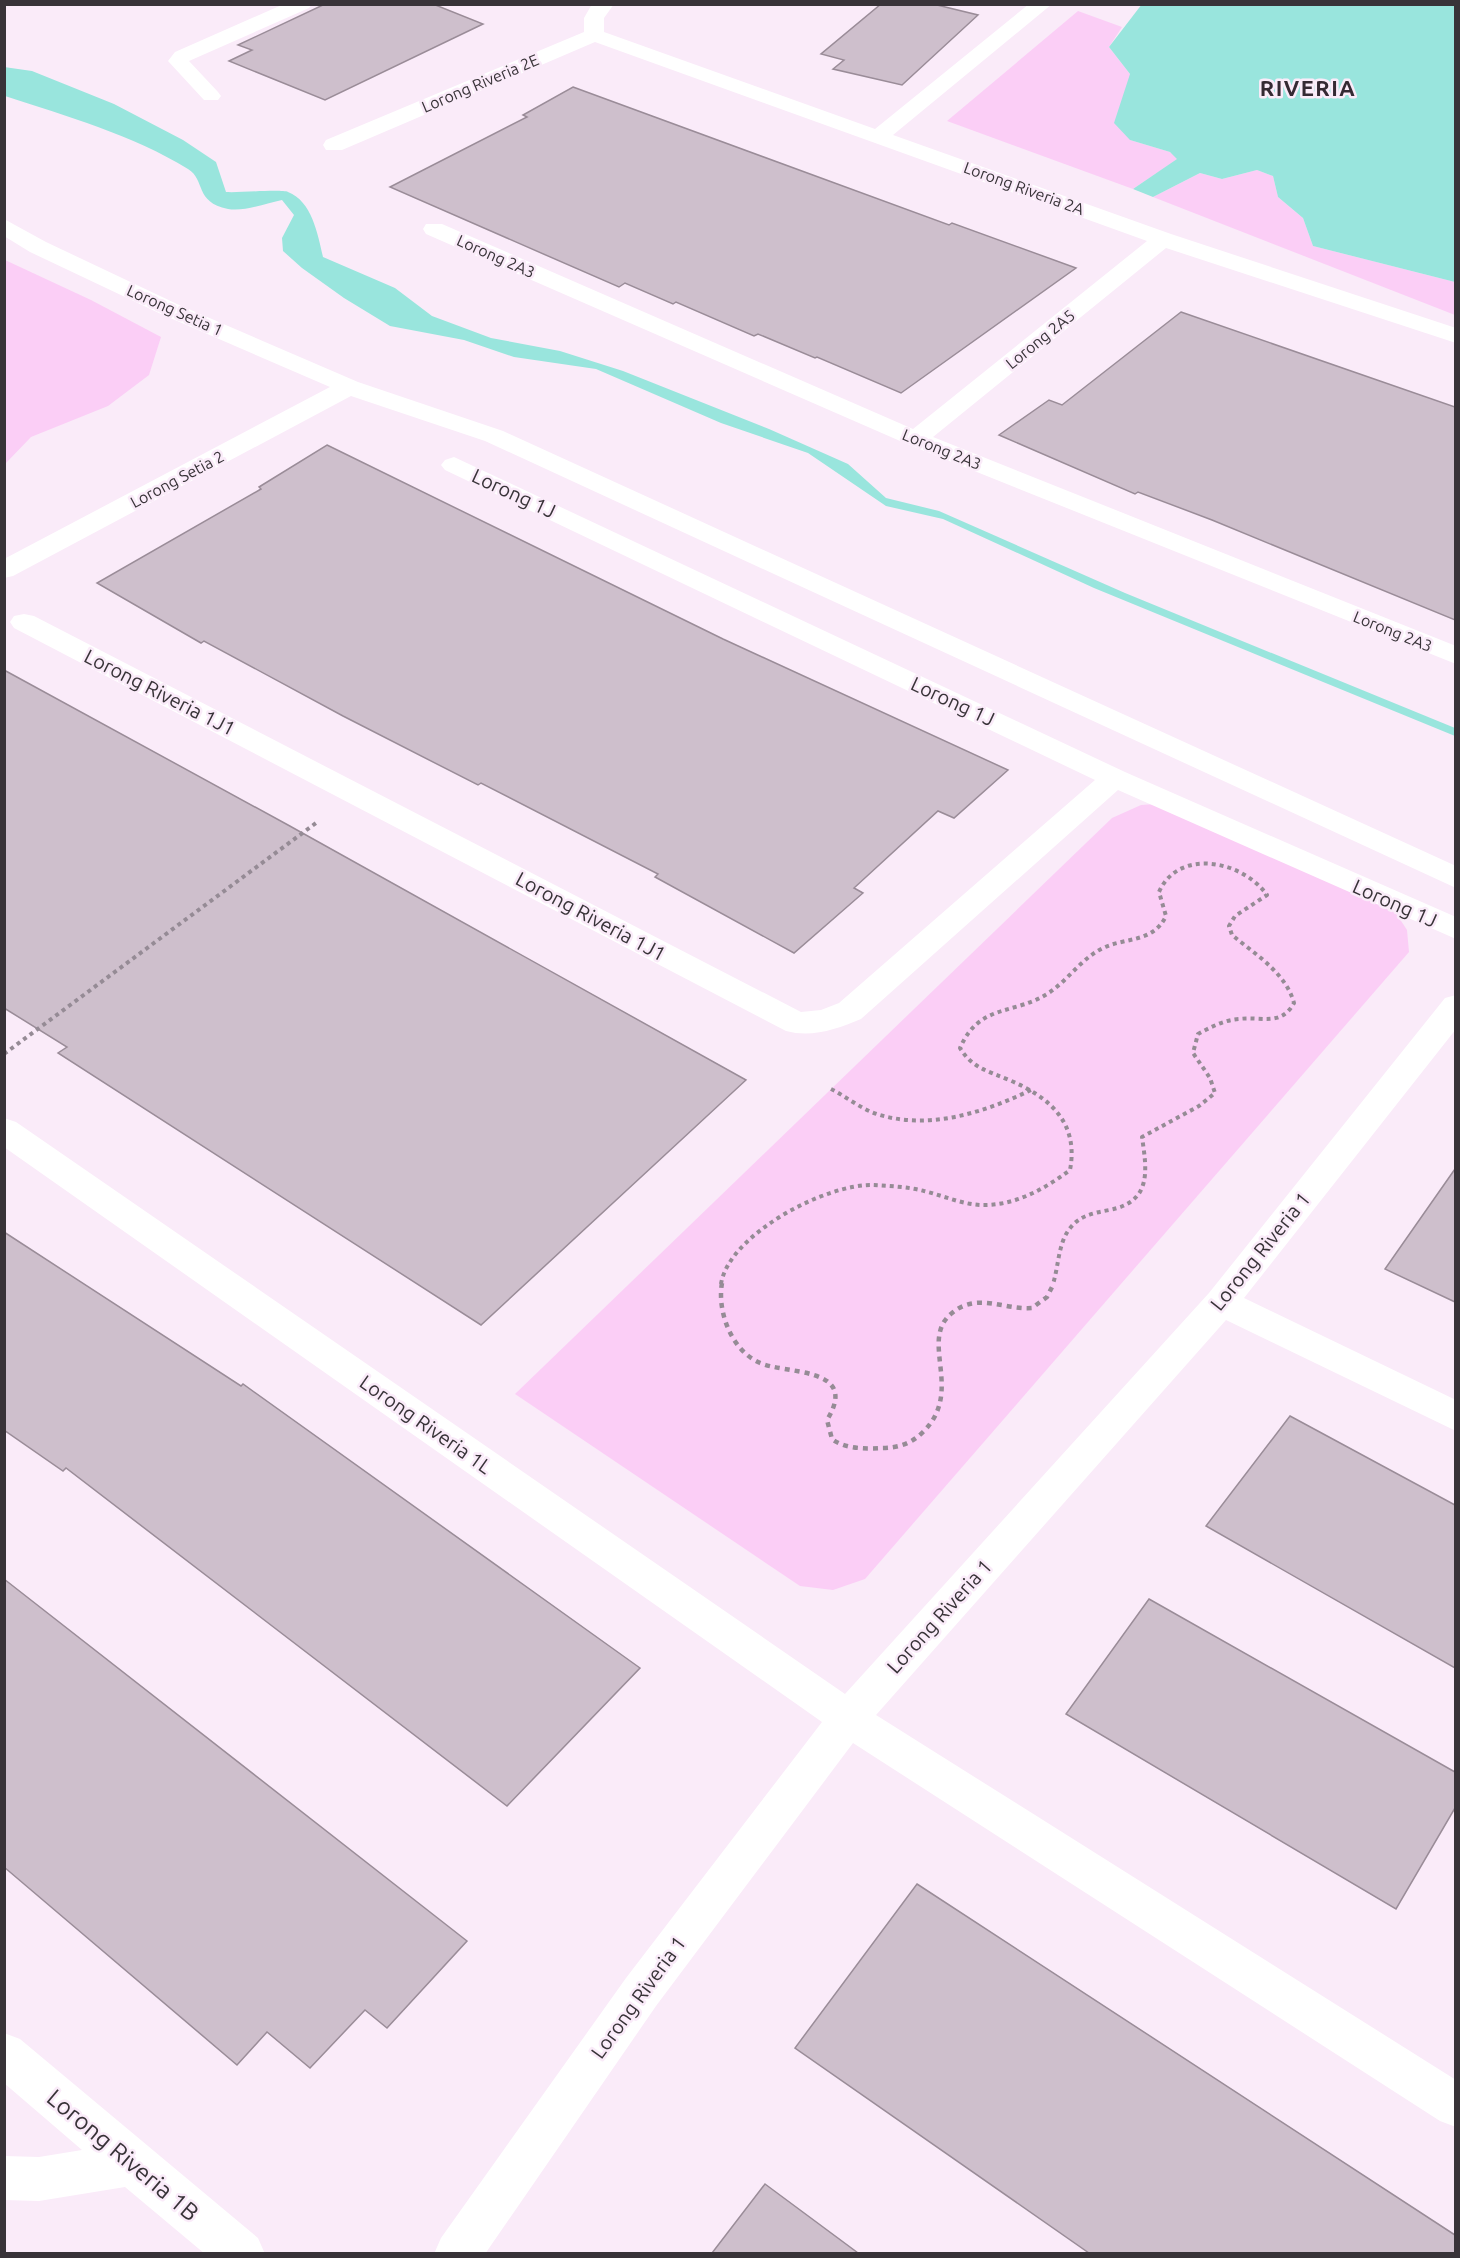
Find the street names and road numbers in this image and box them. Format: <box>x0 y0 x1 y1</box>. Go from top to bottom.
street label: Lorong Riveria 2E <box>419 50 541 116</box>
street label: Lorong Riveria 2A <box>961 158 1087 218</box>
street label: Lorong 2A3 <box>454 231 538 281</box>
street label: Lorong Setia 1 <box>124 281 226 339</box>
street label: Lorong 2A5 <box>1002 306 1078 372</box>
street label: Lorong 2A3 <box>900 425 984 473</box>
street label: Lorong Setia 2 <box>127 447 227 511</box>
street label: Lorong 1J <box>468 464 560 522</box>
street label: Lorong 2A3 <box>1351 607 1435 655</box>
street label: Lorong Riveria 1J1 <box>81 644 239 740</box>
street label: Lorong 1J <box>907 672 999 730</box>
street label: Lorong Riveria 1J1 <box>512 867 670 965</box>
street label: Lorong 1J <box>1349 874 1441 932</box>
street label: Lorong Riveria 1 <box>1205 1187 1315 1315</box>
street label: Lorong Riveria 1L <box>356 1370 496 1478</box>
street label: Lorong Riveria 1 <box>882 1554 996 1678</box>
street label: Lorong Riveria 1 <box>586 1931 690 2063</box>
street label: Lorong Riveria 1B <box>42 2084 204 2226</box>

